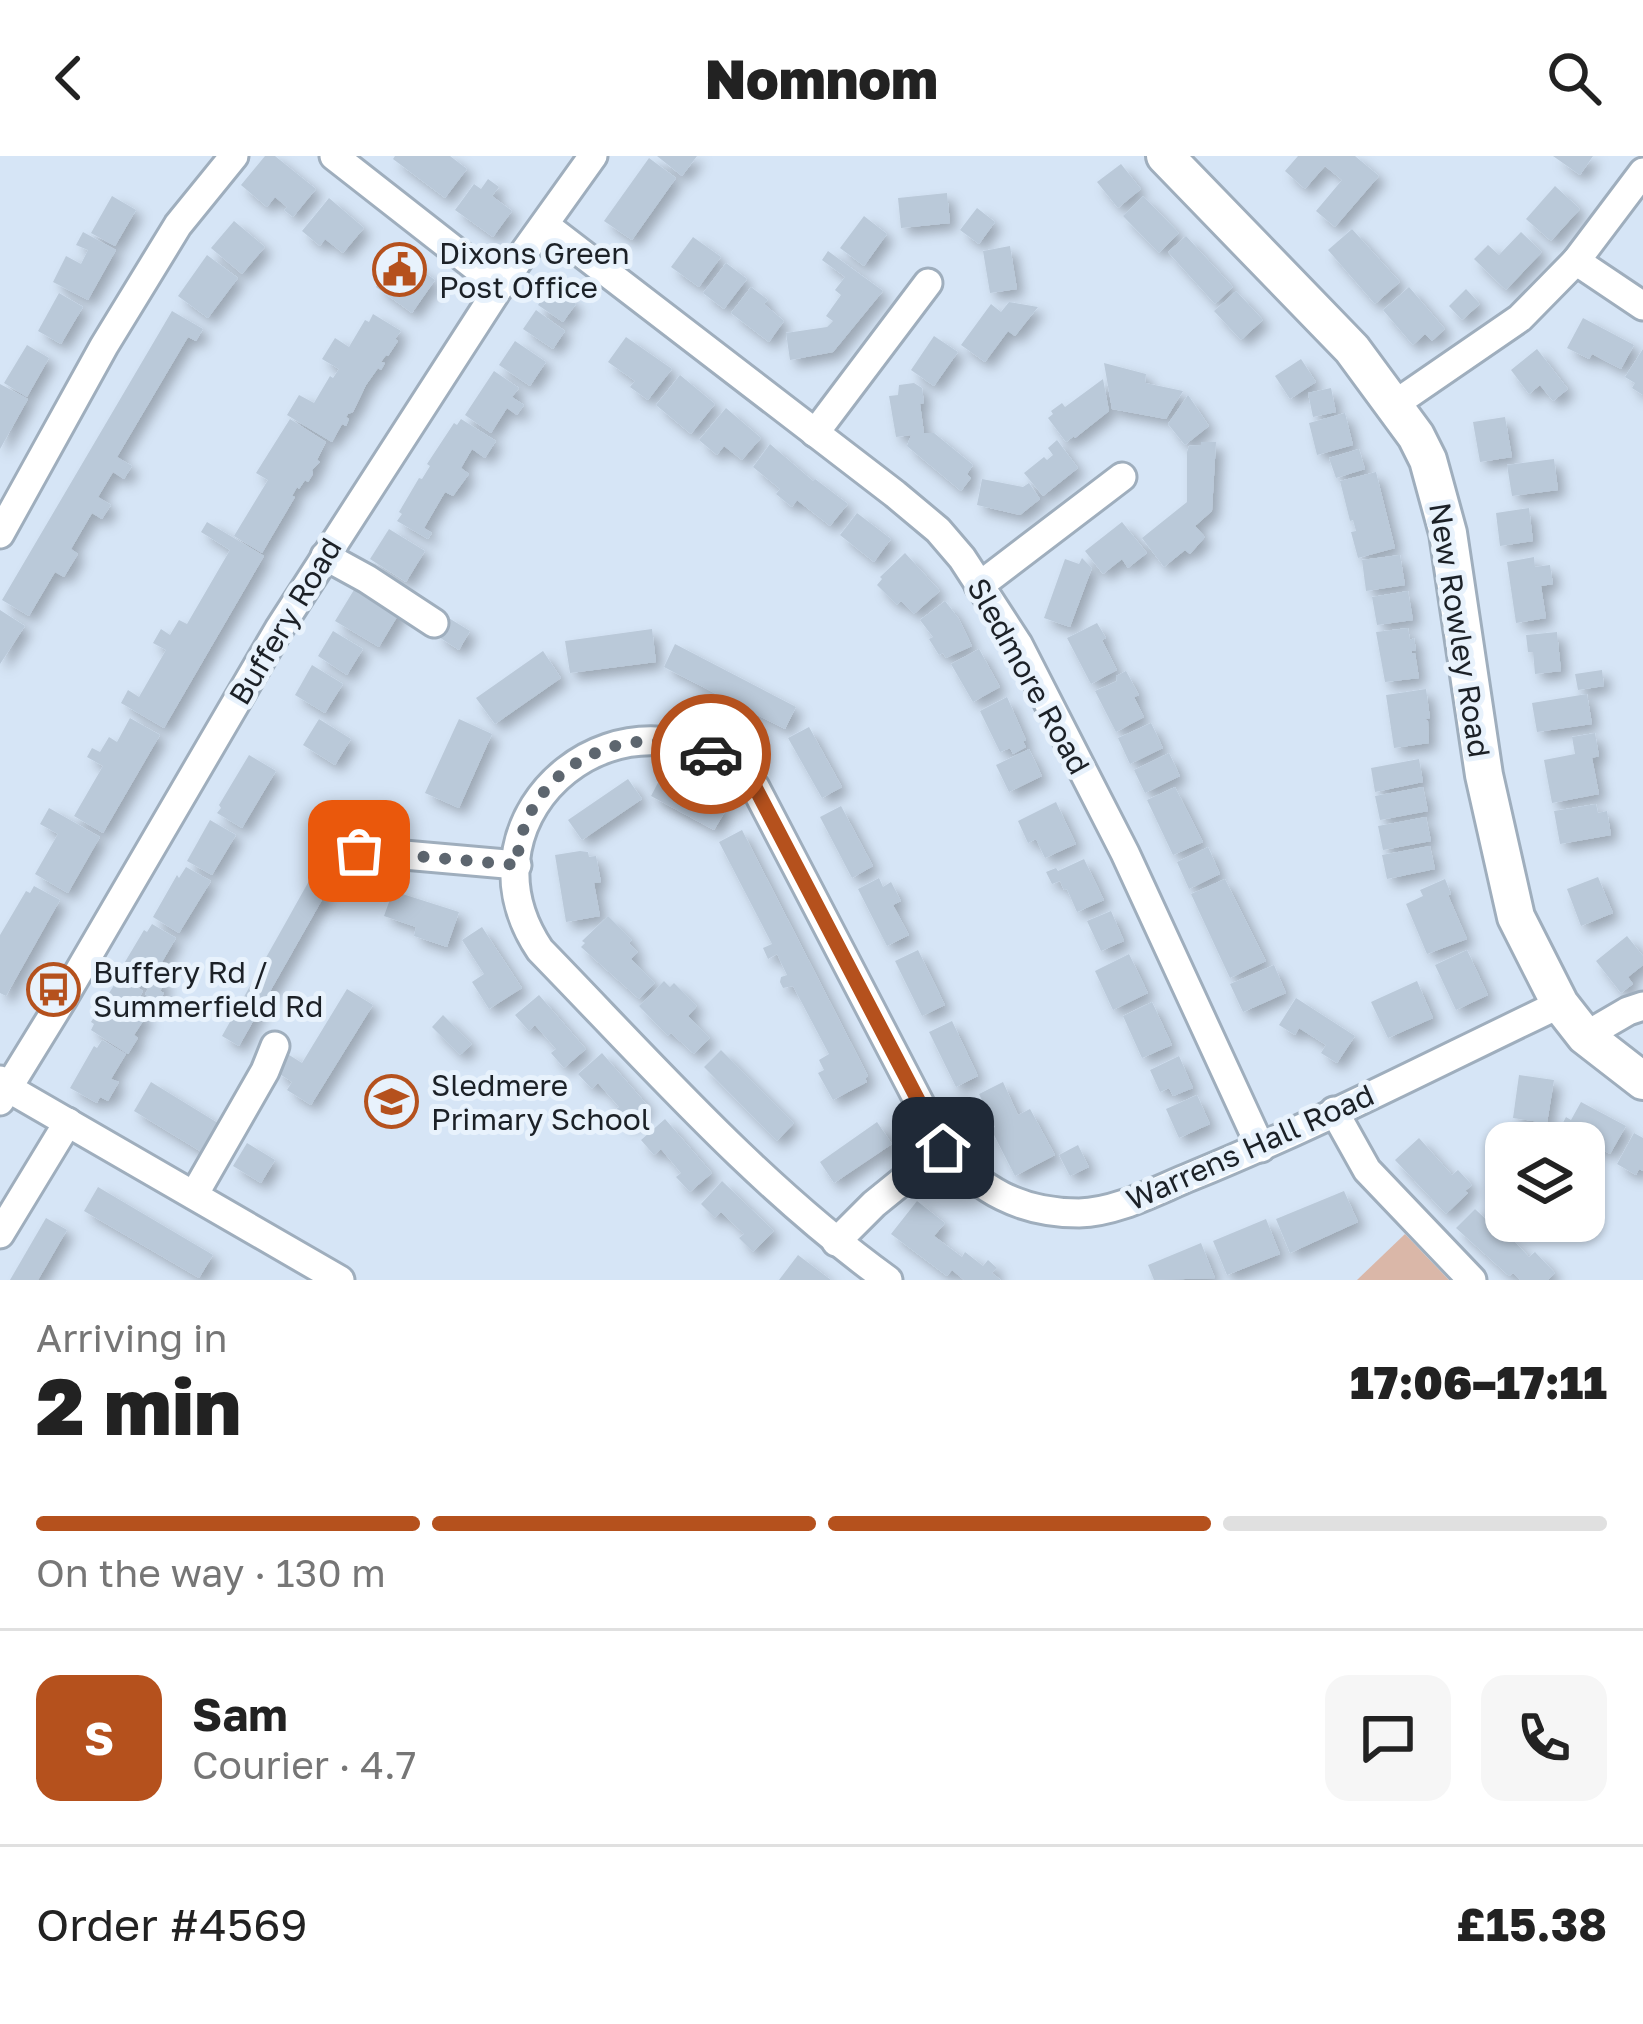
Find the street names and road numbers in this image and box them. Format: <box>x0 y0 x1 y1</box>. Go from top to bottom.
street label: New Rowley Road <box>1422 500 1498 760</box>
street label: Buffery Road <box>221 531 349 711</box>
street label: Sledmore Road <box>960 572 1098 780</box>
street label: Warrens Hall Road <box>1121 1076 1379 1218</box>

